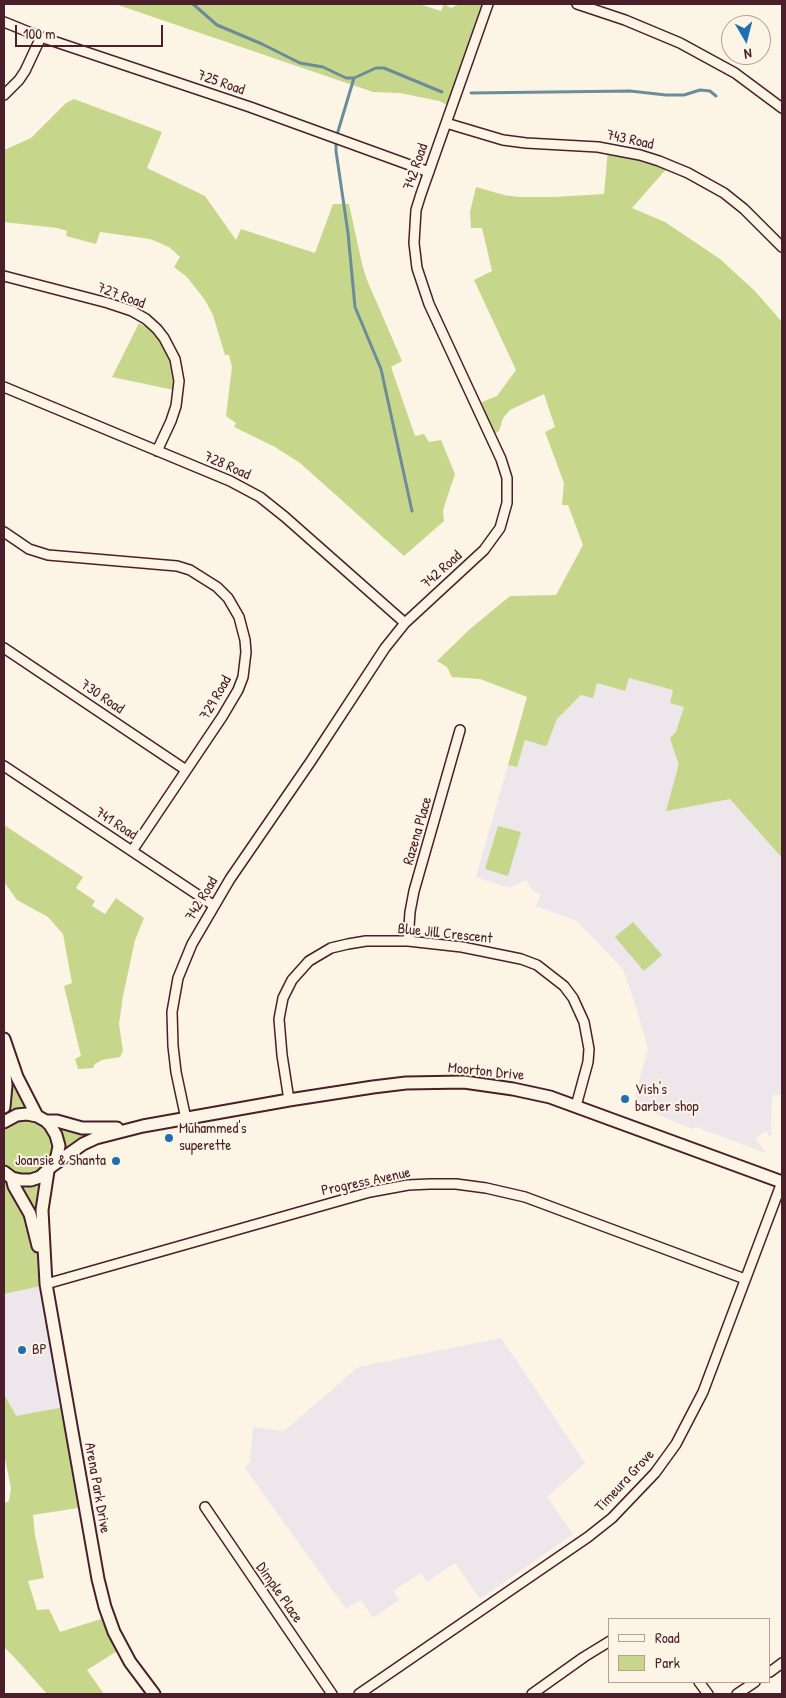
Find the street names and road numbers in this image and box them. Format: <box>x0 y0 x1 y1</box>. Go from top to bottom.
street label: 725 Road <box>195 67 247 99</box>
street label: 743 Road <box>605 126 655 154</box>
street label: 742 Road <box>400 141 432 193</box>
street label: 727 Road <box>94 279 148 313</box>
street label: 728 Road <box>201 448 253 484</box>
street label: 742 Road <box>418 547 466 593</box>
street label: 729 Road <box>196 673 236 723</box>
street label: 730 Road <box>77 676 127 718</box>
street label: Razena Place <box>400 795 436 867</box>
street label: 741 Road <box>92 804 140 844</box>
street label: 742 Road <box>182 874 222 924</box>
street label: Blue Jill Crescent <box>397 920 493 948</box>
street label: Moorton Drive <box>447 1059 525 1085</box>
street label: Progress Avenue <box>320 1164 412 1200</box>
street label: Arena Park Drive <box>80 1441 114 1535</box>
street label: Timeura Grove <box>592 1446 658 1516</box>
street label: Dimple Place <box>252 1559 306 1627</box>

